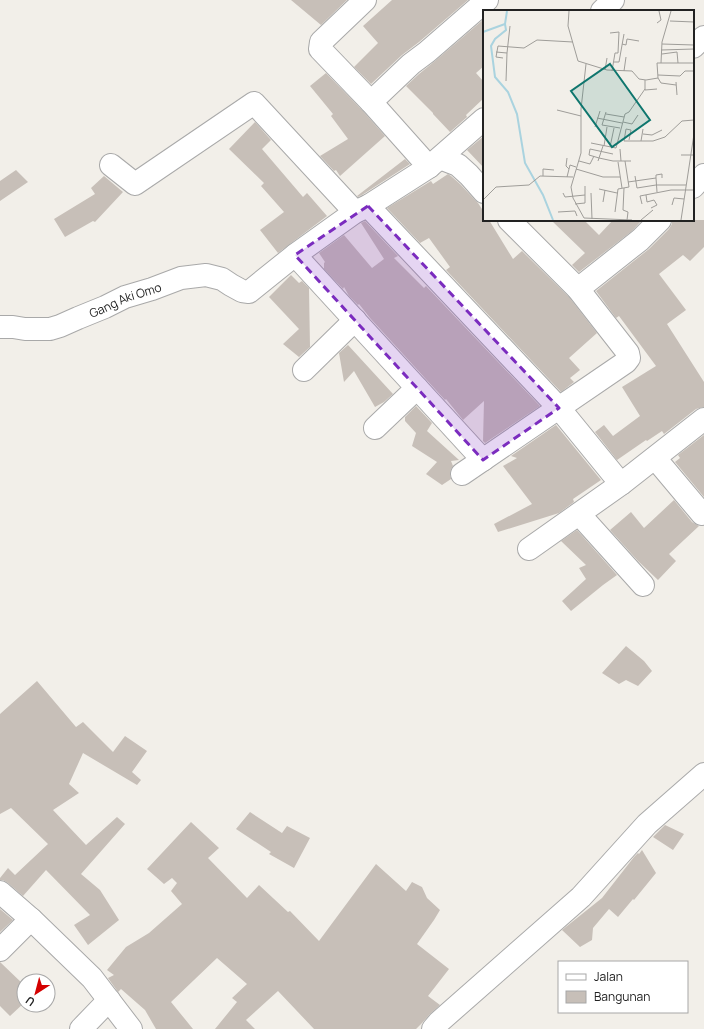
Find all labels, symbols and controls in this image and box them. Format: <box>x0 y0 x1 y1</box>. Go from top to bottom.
inset map <box>483 10 694 221</box>
street label: Gang Aki Omo <box>86 278 164 321</box>
legend <box>558 961 688 1013</box>
text: Jalan <box>594 968 623 985</box>
north arrow <box>16 973 56 1013</box>
text: Bangunan <box>594 988 650 1005</box>
text: U <box>22 993 37 1010</box>

